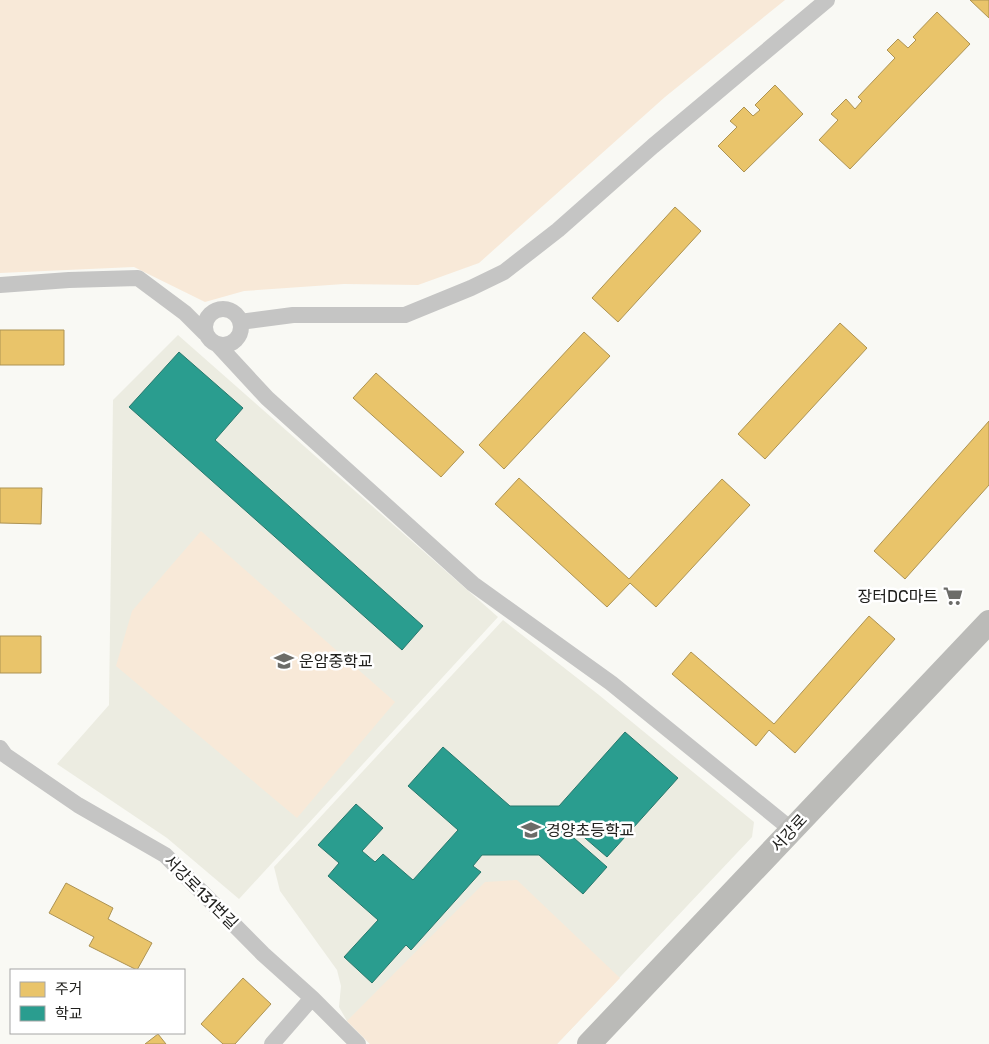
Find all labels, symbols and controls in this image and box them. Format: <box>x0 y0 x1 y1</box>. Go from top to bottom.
supermarket icon: 장터DC마트 <box>942 585 964 607</box>
place label: 장터DC마트 <box>857 587 938 606</box>
school or university icon: 운암중학교 <box>273 650 295 672</box>
place label: 운암중학교 <box>299 652 373 671</box>
street label: 서강로 <box>767 810 811 856</box>
school or university icon: 경양초등학교 <box>520 819 542 841</box>
place label: 경양초등학교 <box>546 821 634 840</box>
street label: 서강로131번길 <box>160 851 242 933</box>
legend <box>10 969 185 1034</box>
text: 주거 <box>55 980 83 998</box>
text: 학교 <box>55 1005 83 1023</box>

